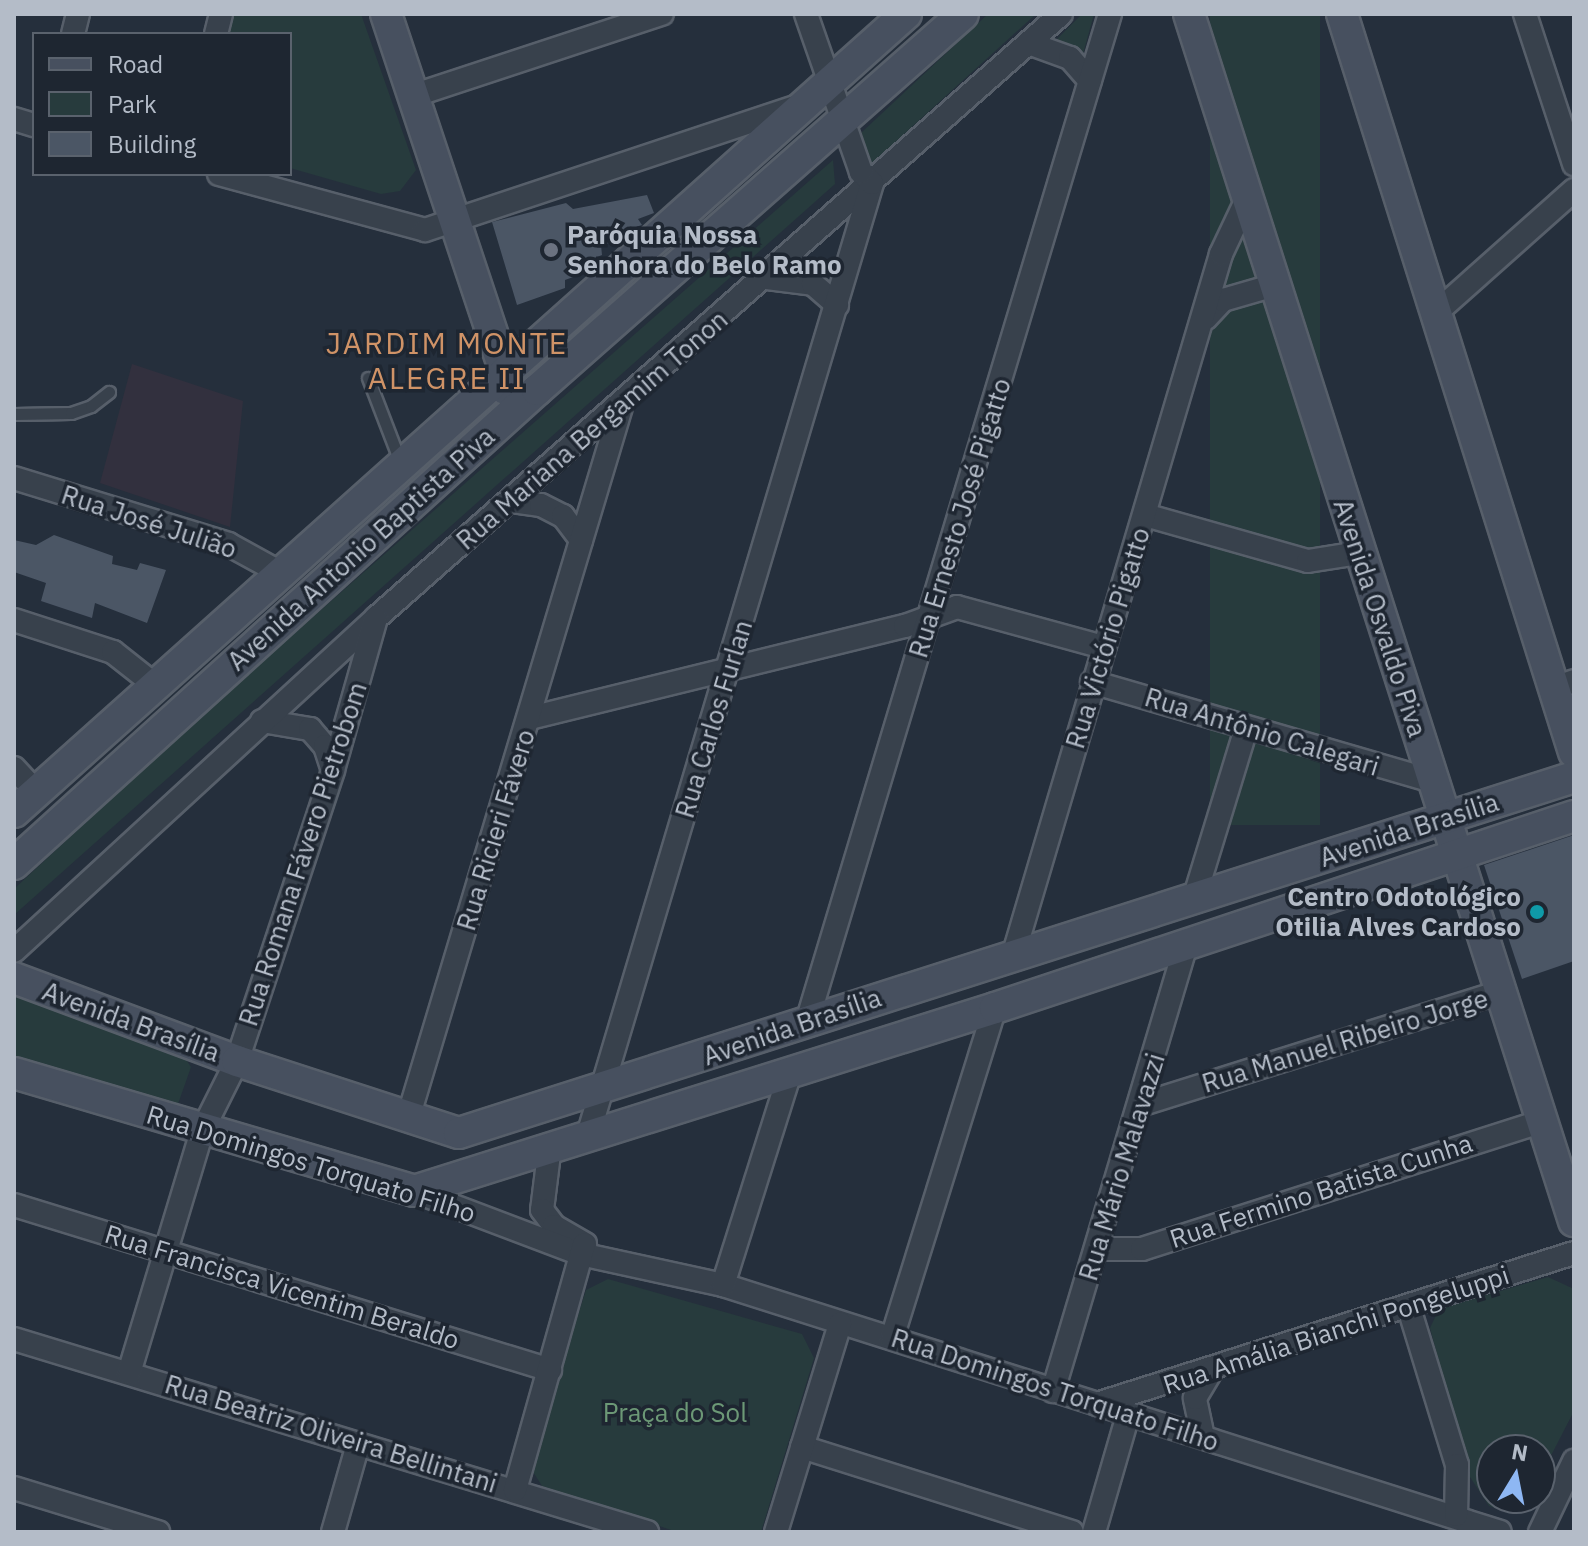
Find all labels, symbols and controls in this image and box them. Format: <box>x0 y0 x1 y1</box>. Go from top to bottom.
legend <box>32 32 292 176</box>
text: Road <box>108 48 163 80</box>
text: Park <box>108 88 157 120</box>
text: Building <box>108 128 196 160</box>
place label: Paróquia Nossa Senhora do Belo Ramo <box>567 219 842 280</box>
marker: Paróquia Nossa Senhora do Belo Ramo <box>542 241 560 259</box>
street label: Rua Mariana Bergamim Tonon <box>450 304 734 556</box>
district label: JARDIM MONTE ALEGRE II <box>326 325 568 396</box>
street label: Rua Ernesto José Pigatto <box>903 375 1017 661</box>
street label: Avenida Antonio Baptista Piva <box>221 421 501 677</box>
street label: Rua José Julião <box>57 479 241 565</box>
street label: Avenida Osvaldo Piva <box>1327 495 1433 741</box>
street label: Rua Victório Pigatto <box>1060 524 1156 752</box>
street label: Rua Carlos Furlan <box>669 616 759 822</box>
street label: Rua Romana Fávero Pietrobom <box>233 678 373 1030</box>
street label: Rua Antônio Calegari <box>1141 682 1383 782</box>
street label: Rua Ricieri Fávero <box>451 726 541 934</box>
street label: Avenida Brasília <box>1316 786 1502 874</box>
place label: Centro Odotológico Otilia Alves Cardoso <box>1275 881 1521 942</box>
marker: Centro Odotológico Otilia Alves Cardoso <box>1528 903 1546 921</box>
street label: Avenida Brasília <box>38 975 224 1069</box>
street label: Avenida Brasília <box>699 982 885 1072</box>
street label: Rua Manuel Ribeiro Jorge <box>1198 983 1492 1099</box>
street label: Rua Mário Malavazzi <box>1073 1050 1171 1284</box>
street label: Rua Domingos Torquato Filho <box>143 1099 479 1229</box>
street label: Rua Fermino Batista Cunha <box>1166 1127 1476 1255</box>
street label: Rua Francisca Vicentim Beraldo <box>101 1218 463 1356</box>
street label: Rua Amália Bianchi Pongeluppi <box>1159 1259 1513 1401</box>
street label: Rua Domingos Torquato Filho <box>887 1322 1223 1458</box>
street label: Rua Beatriz Oliveira Bellintani <box>161 1369 501 1499</box>
park label: Praça do Sol <box>603 1397 747 1429</box>
north arrow <box>1476 1434 1556 1514</box>
text: N <box>1510 1436 1530 1468</box>

